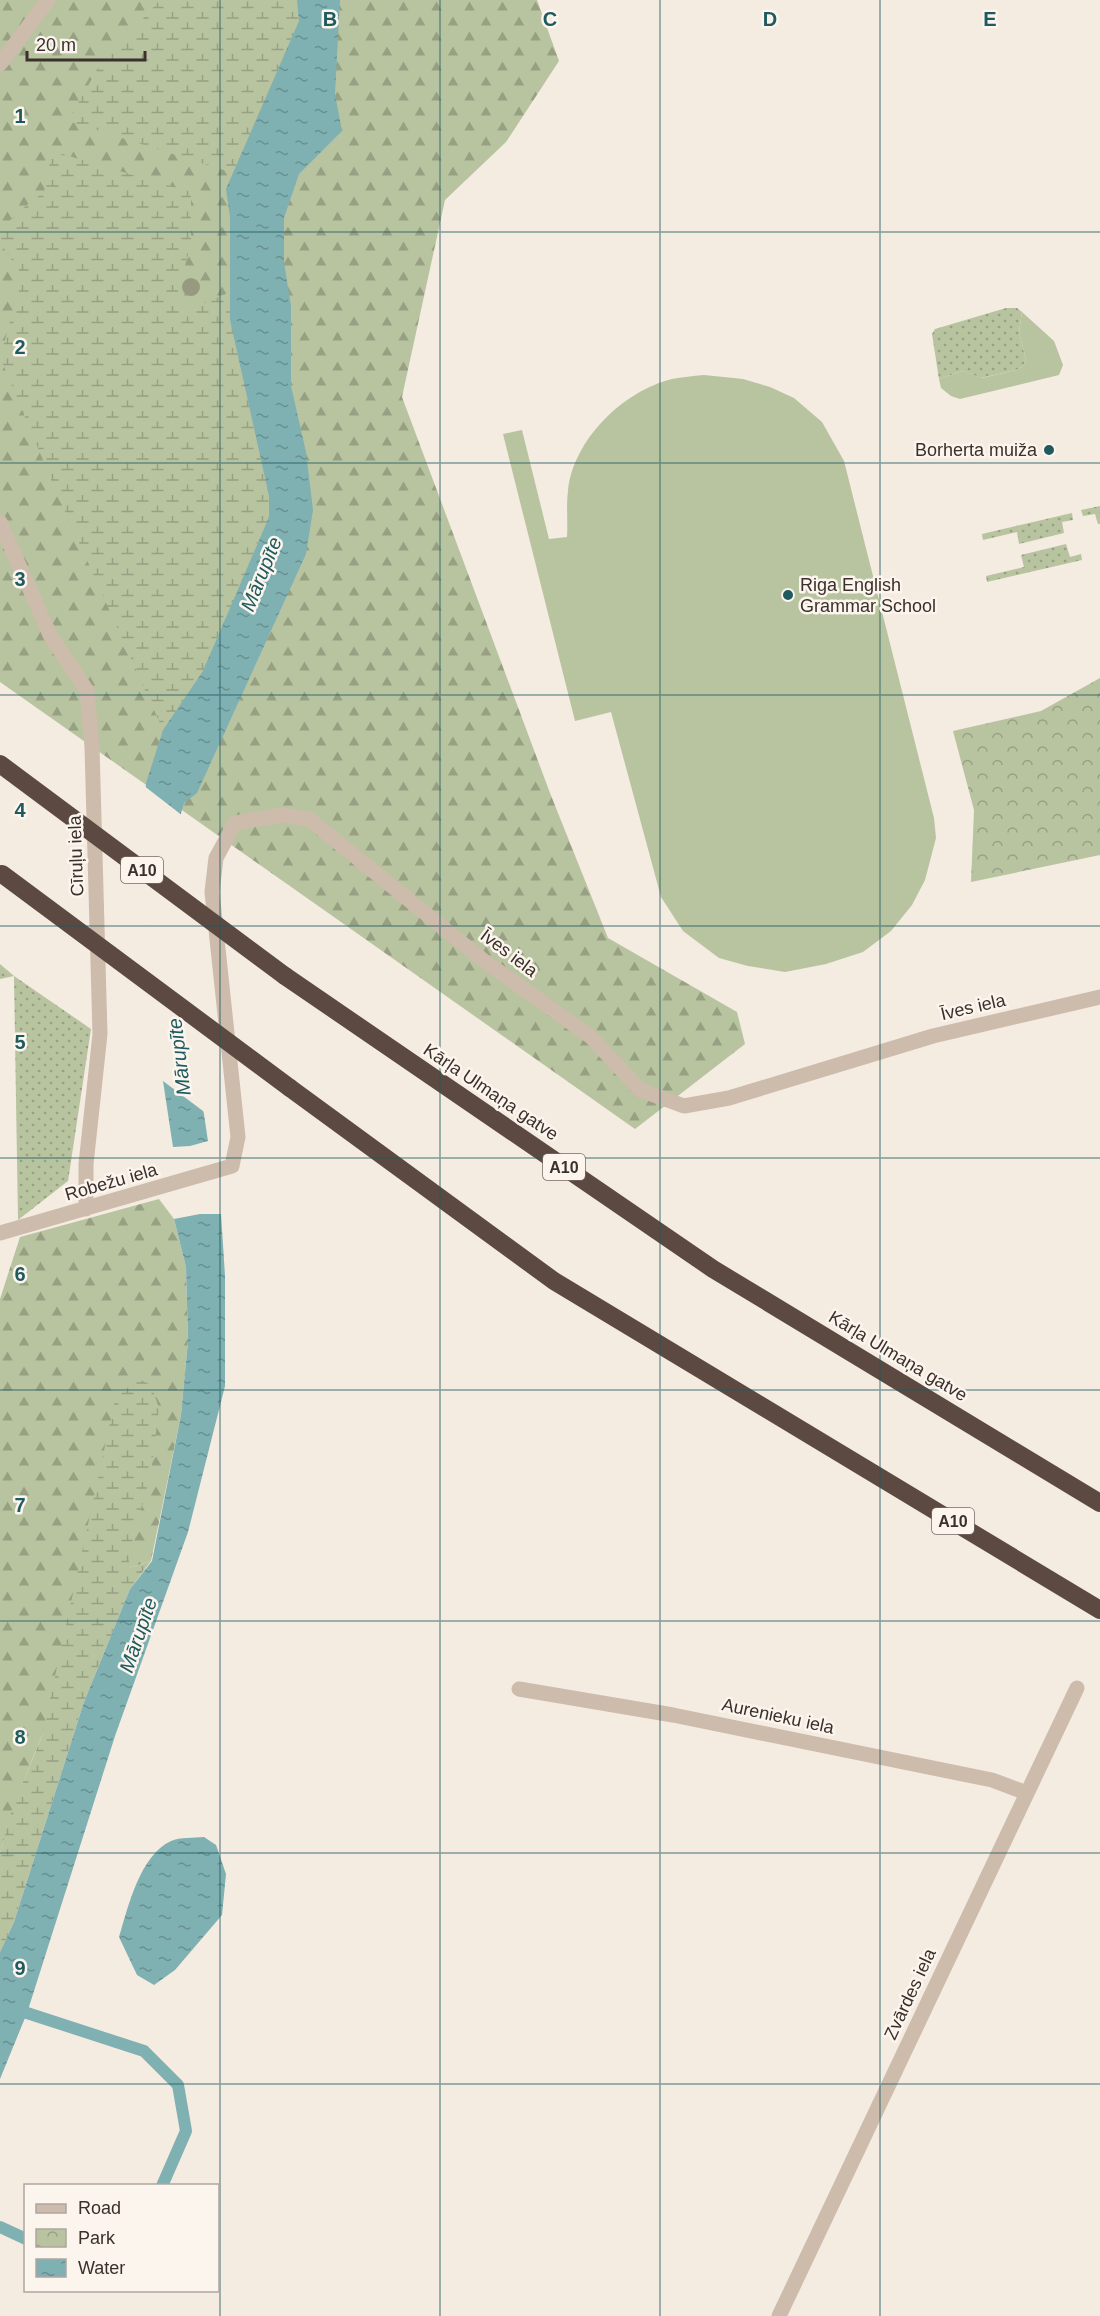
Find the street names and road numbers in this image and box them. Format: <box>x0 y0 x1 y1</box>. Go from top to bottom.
street label: Cīruļu iela <box>65 814 87 897</box>
road number: A10 <box>121 857 163 883</box>
street label: Īves iela <box>477 925 542 981</box>
street label: Īves iela <box>939 990 1008 1024</box>
street label: Kārļa Ulmaņa gatve <box>420 1040 562 1144</box>
road number: A10 <box>543 1154 585 1180</box>
street label: Robežu iela <box>63 1159 160 1205</box>
street label: Kārļa Ulmaņa gatve <box>825 1307 971 1405</box>
road number: A10 <box>932 1508 974 1534</box>
street label: Aurenieku iela <box>720 1694 837 1738</box>
street label: Zvārdes iela <box>880 1944 940 2043</box>

